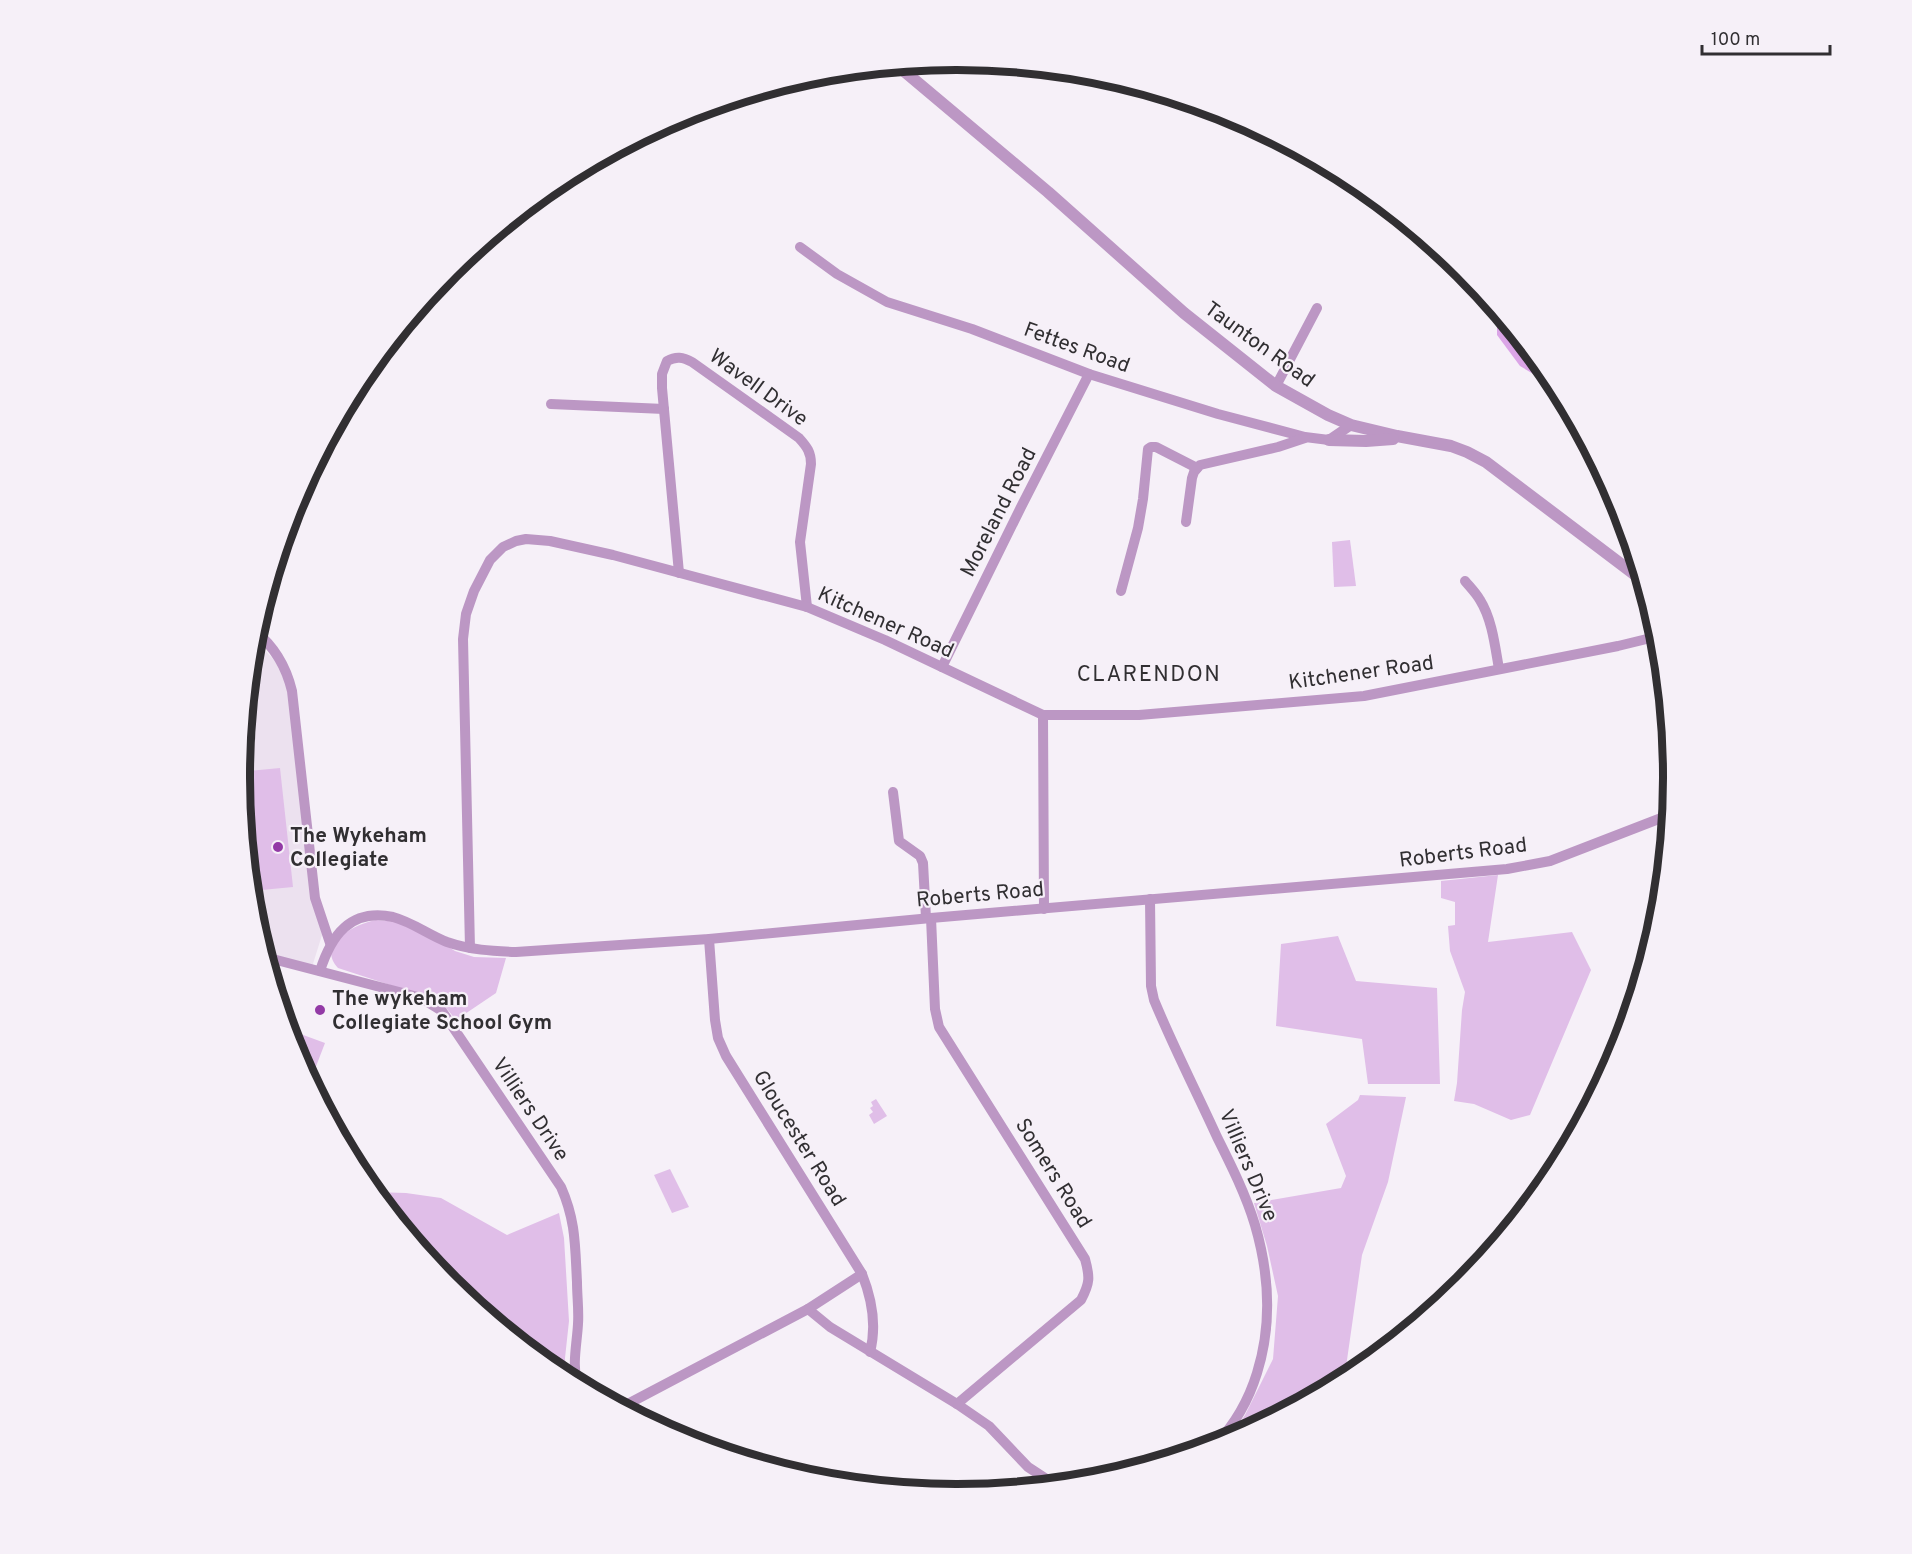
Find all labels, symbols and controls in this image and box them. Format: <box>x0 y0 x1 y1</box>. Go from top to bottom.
scale bar <box>1702 18 1830 56</box>
text: 100 m <box>1711 29 1760 52</box>
street label: Taunton Road <box>1199 296 1320 394</box>
street label: Fettes Road <box>1020 317 1133 380</box>
street label: Wavell Drive <box>703 343 813 433</box>
street label: Moreland Road <box>955 443 1044 582</box>
street label: Kitchener Road <box>813 581 958 665</box>
street label: Kitchener Road <box>1287 650 1436 697</box>
district label: CLARENDON <box>1077 662 1221 689</box>
place label: The Wykeham Collegiate <box>290 823 427 874</box>
street label: Roberts Road <box>1398 832 1529 875</box>
marker: The Wykeham Collegiate <box>271 840 285 854</box>
street label: Roberts Road <box>915 876 1045 915</box>
place label: The wykeham Collegiate School Gym <box>332 986 552 1037</box>
marker: The wykeham Collegiate School Gym <box>313 1003 327 1017</box>
street label: Villiers Drive <box>485 1053 574 1167</box>
street label: Gloucester Road <box>746 1066 851 1212</box>
street label: Villiers Drive <box>1212 1105 1283 1226</box>
street label: Somers Road <box>1008 1114 1097 1234</box>

